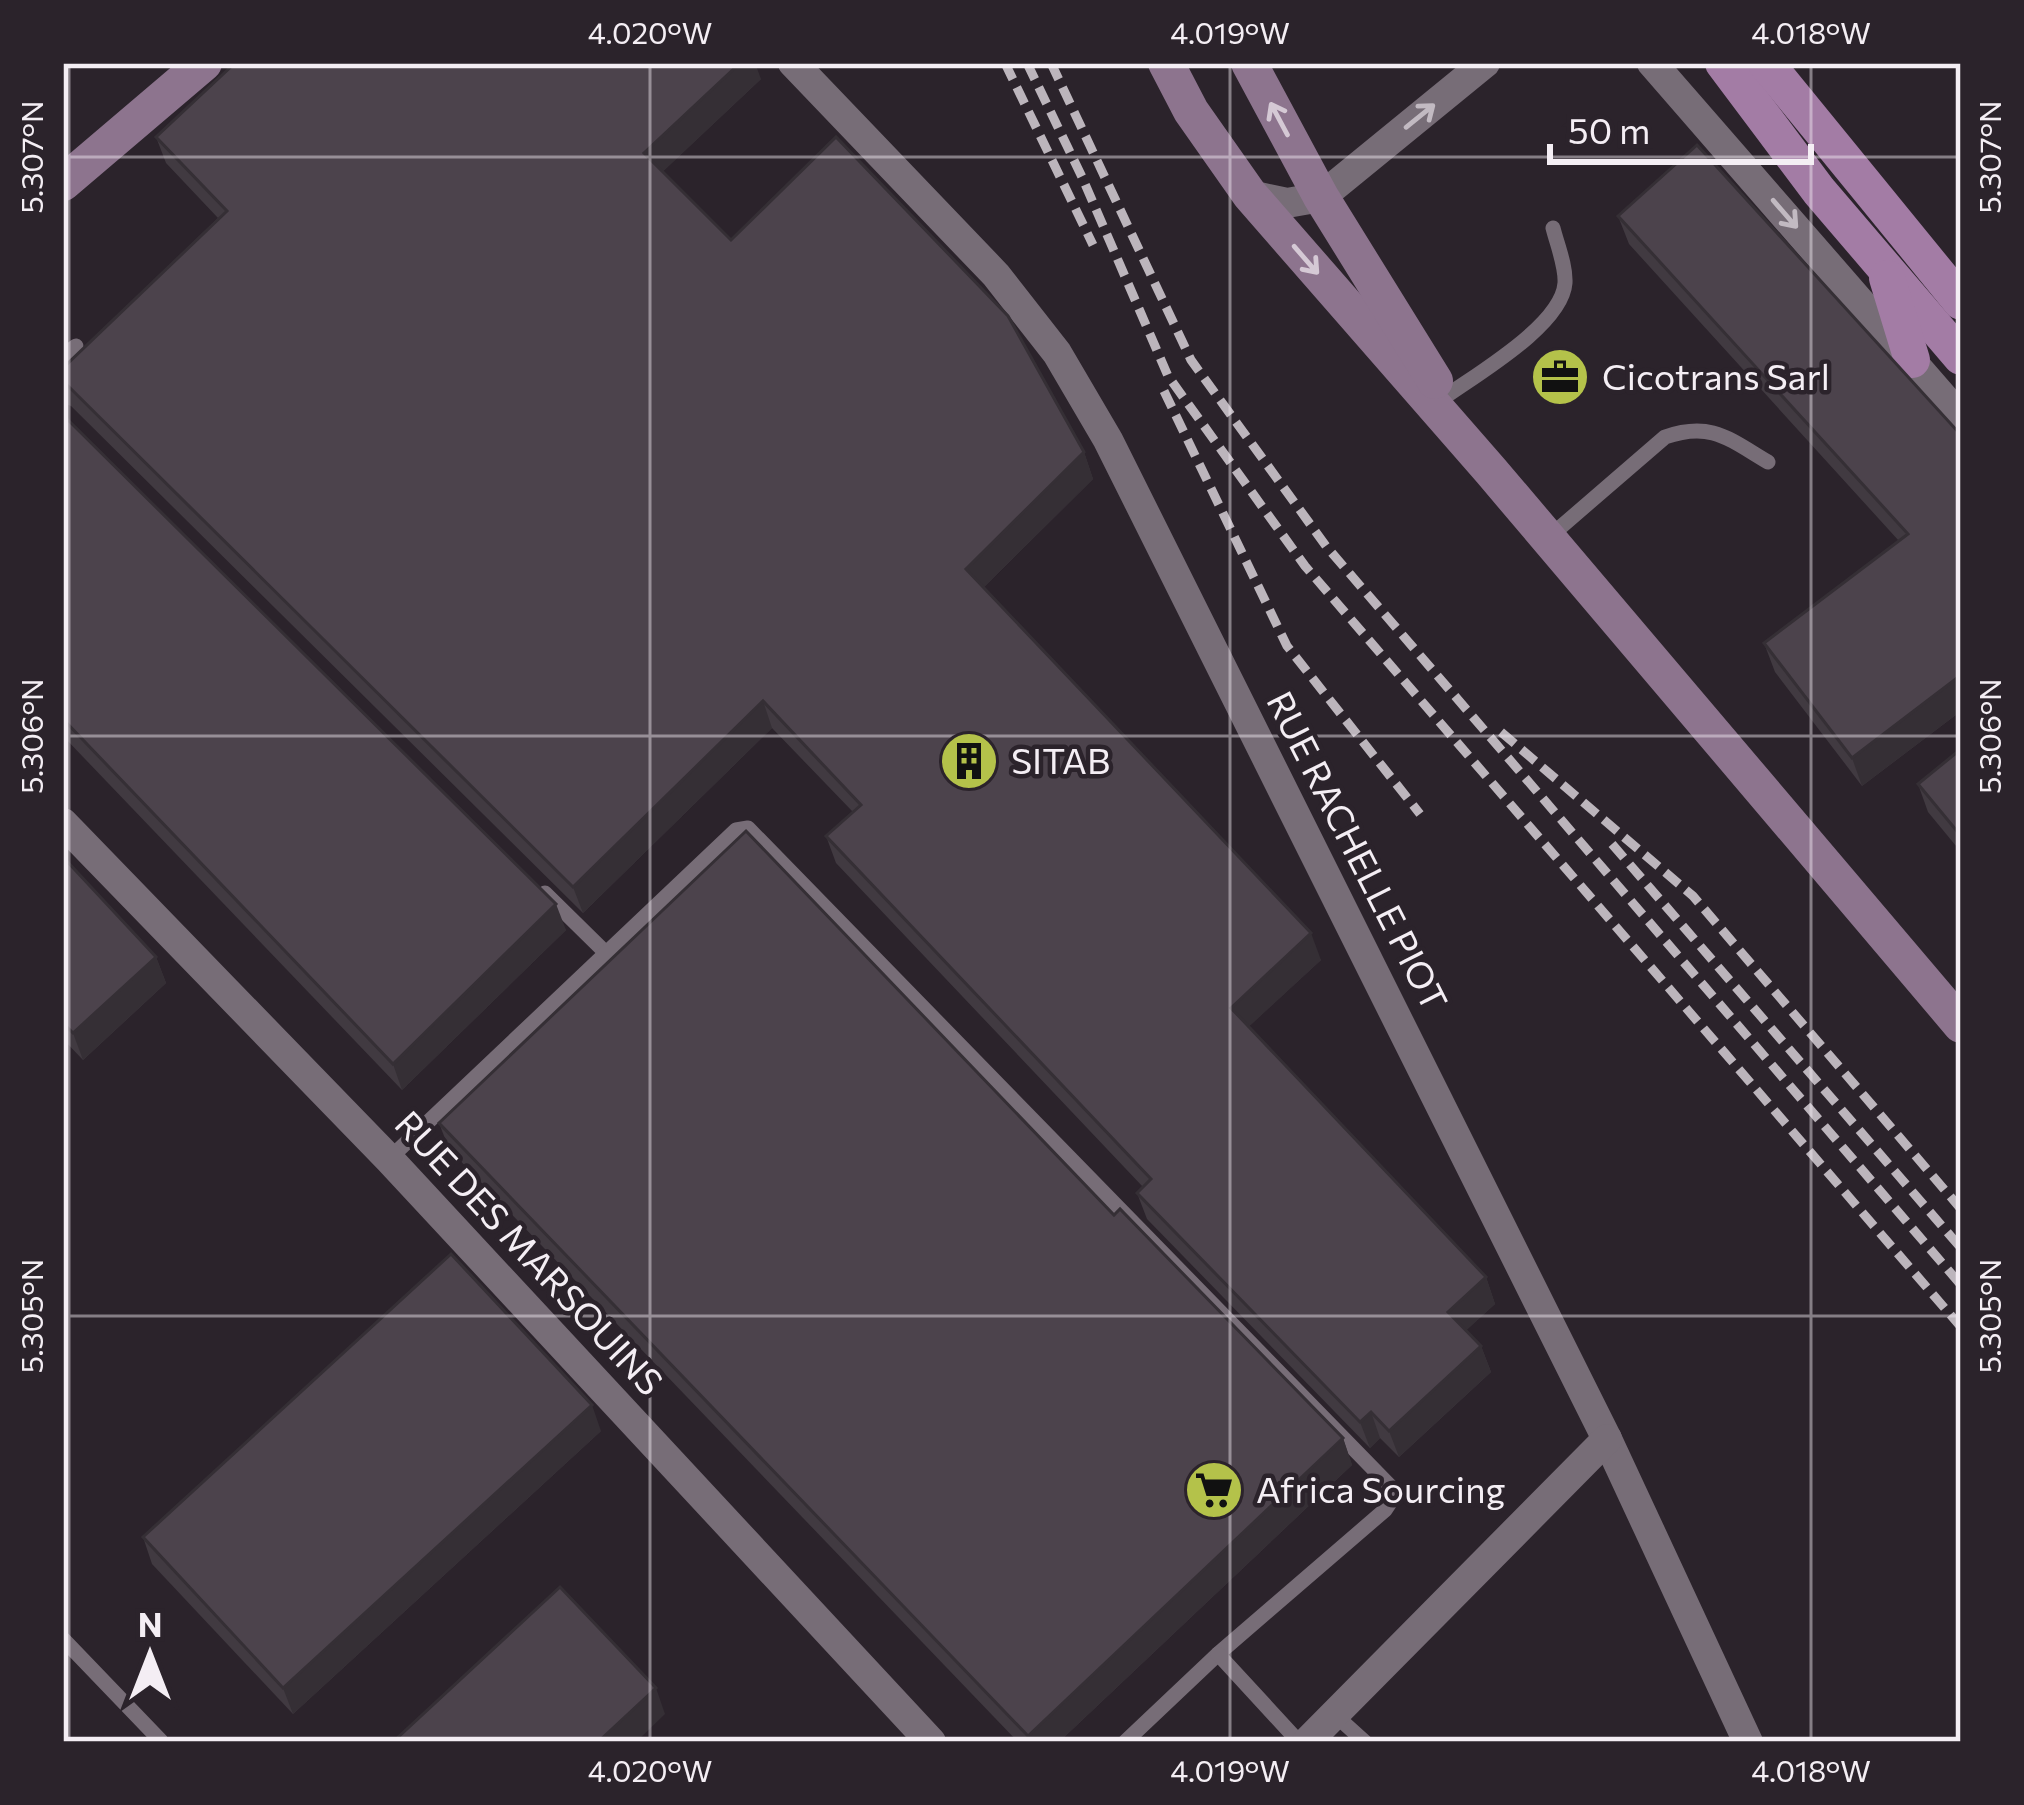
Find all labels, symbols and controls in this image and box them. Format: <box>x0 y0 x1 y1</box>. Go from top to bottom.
text: 4.020°W <box>588 13 712 50</box>
text: 4.019°W <box>1170 13 1290 50</box>
text: 4.018°W <box>1751 13 1871 50</box>
scale bar <box>1550 90 1811 164</box>
text: 5.307°N <box>12 100 49 214</box>
text: 5.307°N <box>1970 100 2007 214</box>
one-way arrow <box>1267 102 1290 137</box>
one-way arrow <box>1403 104 1435 130</box>
text: 50 m <box>1568 107 1650 151</box>
one-way arrow <box>1771 198 1798 229</box>
one-way arrow <box>1292 244 1319 275</box>
office icon: Cicotrans Sarl <box>1529 346 1591 408</box>
place label: Cicotrans Sarl <box>1602 353 1830 397</box>
text: 5.306°N <box>12 678 49 794</box>
text: 5.306°N <box>1970 678 2007 794</box>
street label: RUE RACHELLE PIOT <box>1259 683 1458 1017</box>
building icon: SITAB <box>938 730 1000 792</box>
place label: SITAB <box>1011 737 1110 781</box>
street label: RUE DES MARSOUINS <box>387 1100 674 1403</box>
text: 5.305°N <box>12 1259 49 1373</box>
text: 5.305°N <box>1970 1259 2007 1373</box>
supermarket icon: Africa Sourcing <box>1183 1459 1245 1521</box>
place label: Africa Sourcing <box>1256 1466 1505 1510</box>
north arrow <box>90 1595 210 1715</box>
text: N <box>138 1603 162 1644</box>
text: 4.020°W <box>588 1751 712 1788</box>
text: 4.019°W <box>1170 1751 1290 1788</box>
text: 4.018°W <box>1751 1751 1871 1788</box>

